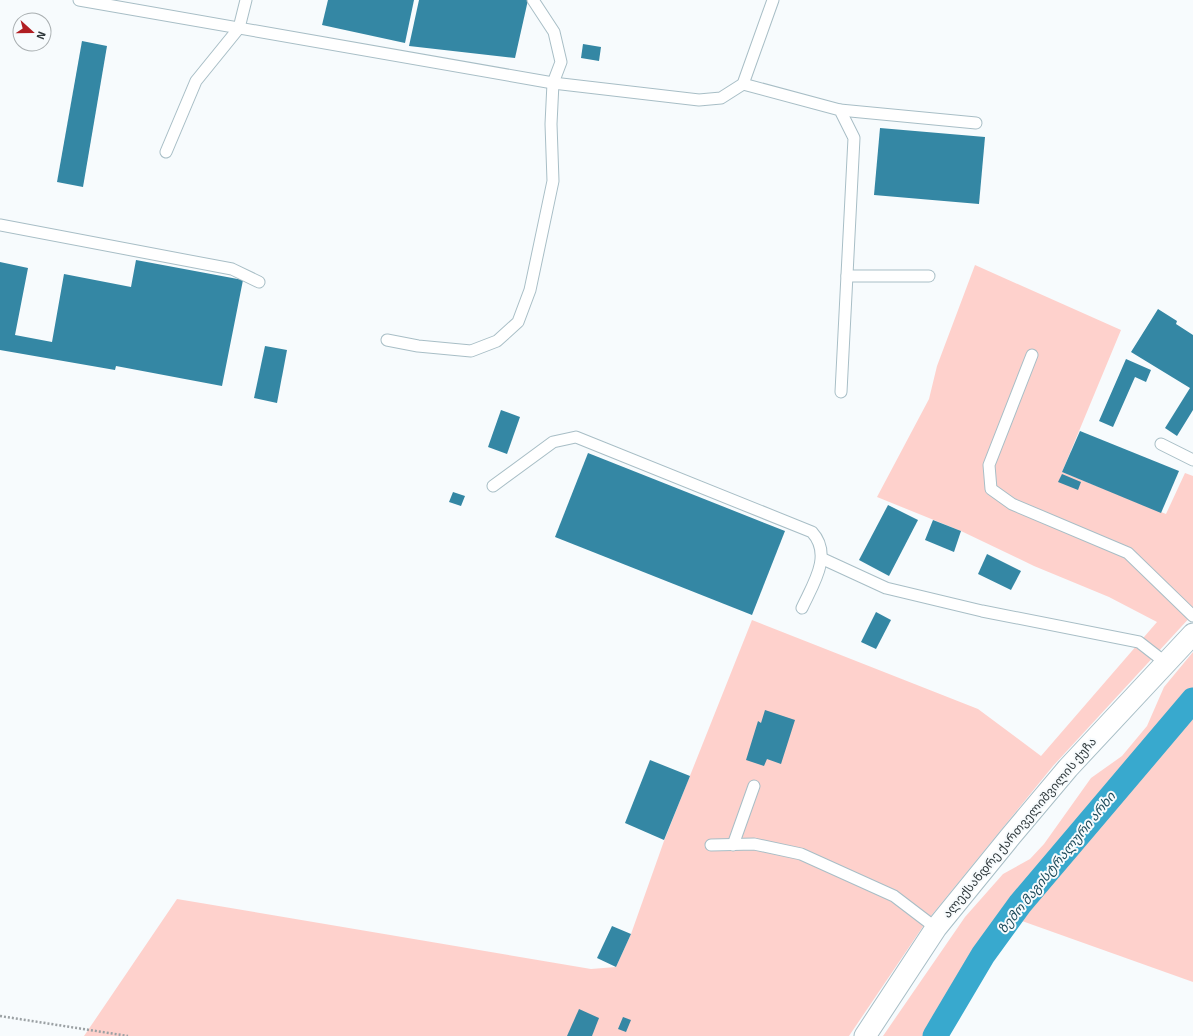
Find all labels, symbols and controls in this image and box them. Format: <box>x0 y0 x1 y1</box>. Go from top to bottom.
north arrow <box>12 12 52 52</box>
text: N <box>33 30 48 41</box>
street label: ალექსანდრე ქართველიშვილის ქუჩა <box>940 735 1100 921</box>
water label: ზემო მაგისტრალური არხი <box>995 789 1119 937</box>

